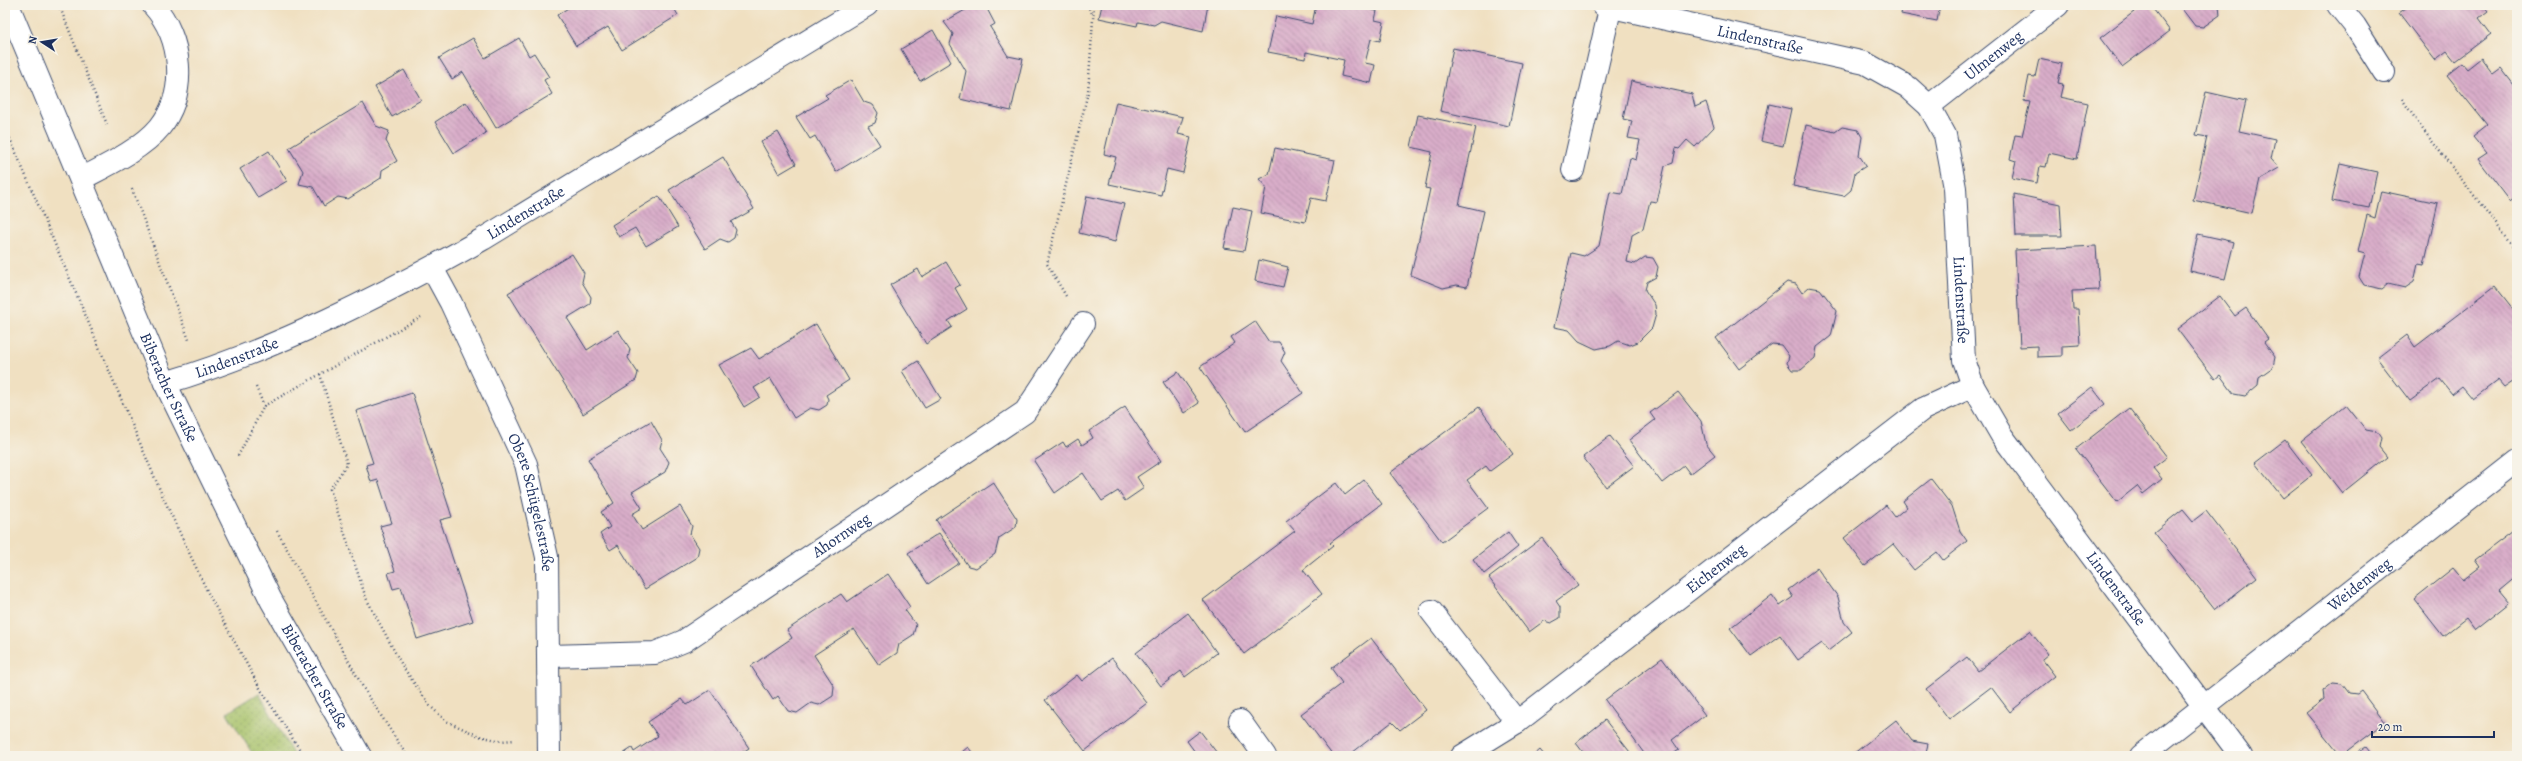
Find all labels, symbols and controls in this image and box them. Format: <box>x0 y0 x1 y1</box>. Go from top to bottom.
street label: Lindenstraße <box>1715 20 1805 60</box>
north arrow <box>22 22 62 62</box>
street label: Ulmenweg <box>1959 25 2028 86</box>
text: N <box>25 35 41 46</box>
street label: Lindenstraße <box>483 181 569 245</box>
street label: Lindenstraße <box>1948 255 1974 344</box>
street label: Biberacher Straße <box>134 329 203 446</box>
street label: Lindenstraße <box>192 332 282 384</box>
street label: Obere Schügelestraße <box>502 430 558 572</box>
street label: Ahornweg <box>807 508 875 563</box>
street label: Eichenweg <box>1681 538 1751 599</box>
street label: Lindenstraße <box>2081 547 2151 630</box>
street label: Weidenweg <box>2322 552 2396 617</box>
street label: Biberacher Straße <box>276 620 354 733</box>
scale bar <box>2372 713 2494 739</box>
text: 20 m <box>2378 719 2402 735</box>

